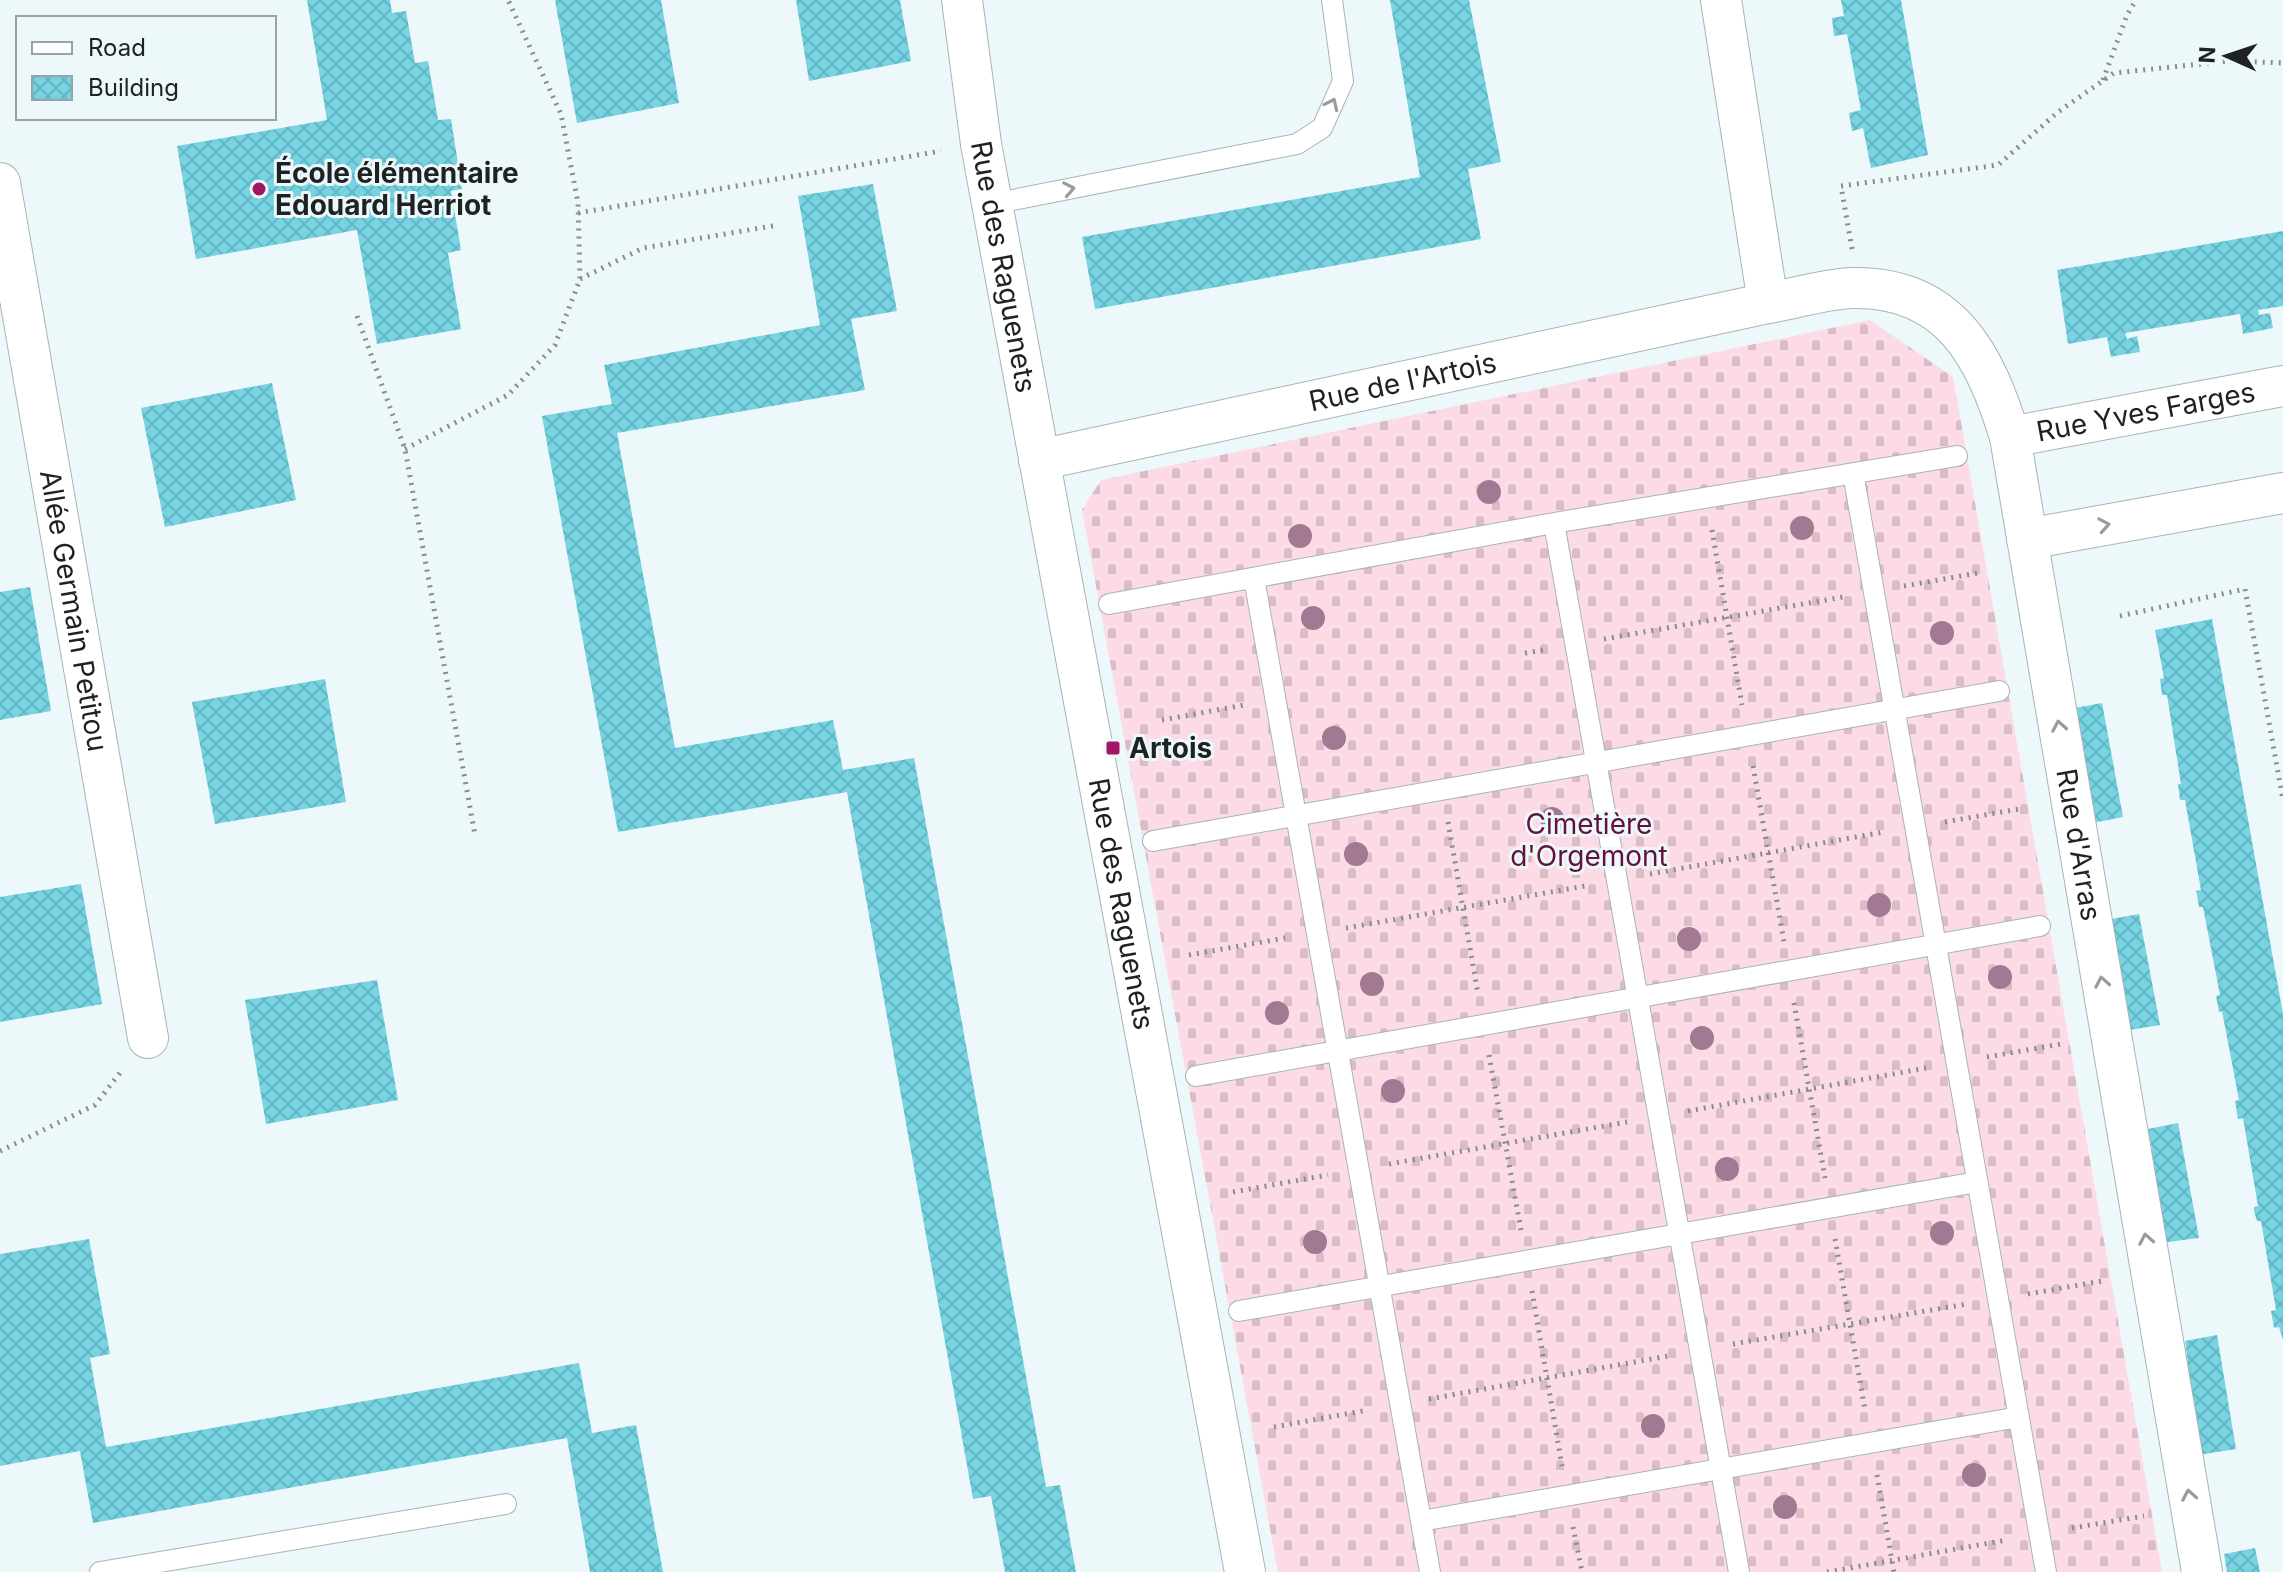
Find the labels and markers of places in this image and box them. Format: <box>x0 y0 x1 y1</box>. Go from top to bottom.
place label: École élémentaire Edouard Herriot <box>275 155 519 222</box>
marker: École élémentaire Edouard Herriot <box>250 180 268 198</box>
place label: Artois <box>1129 731 1212 765</box>
marker: Artois <box>1104 739 1122 757</box>

